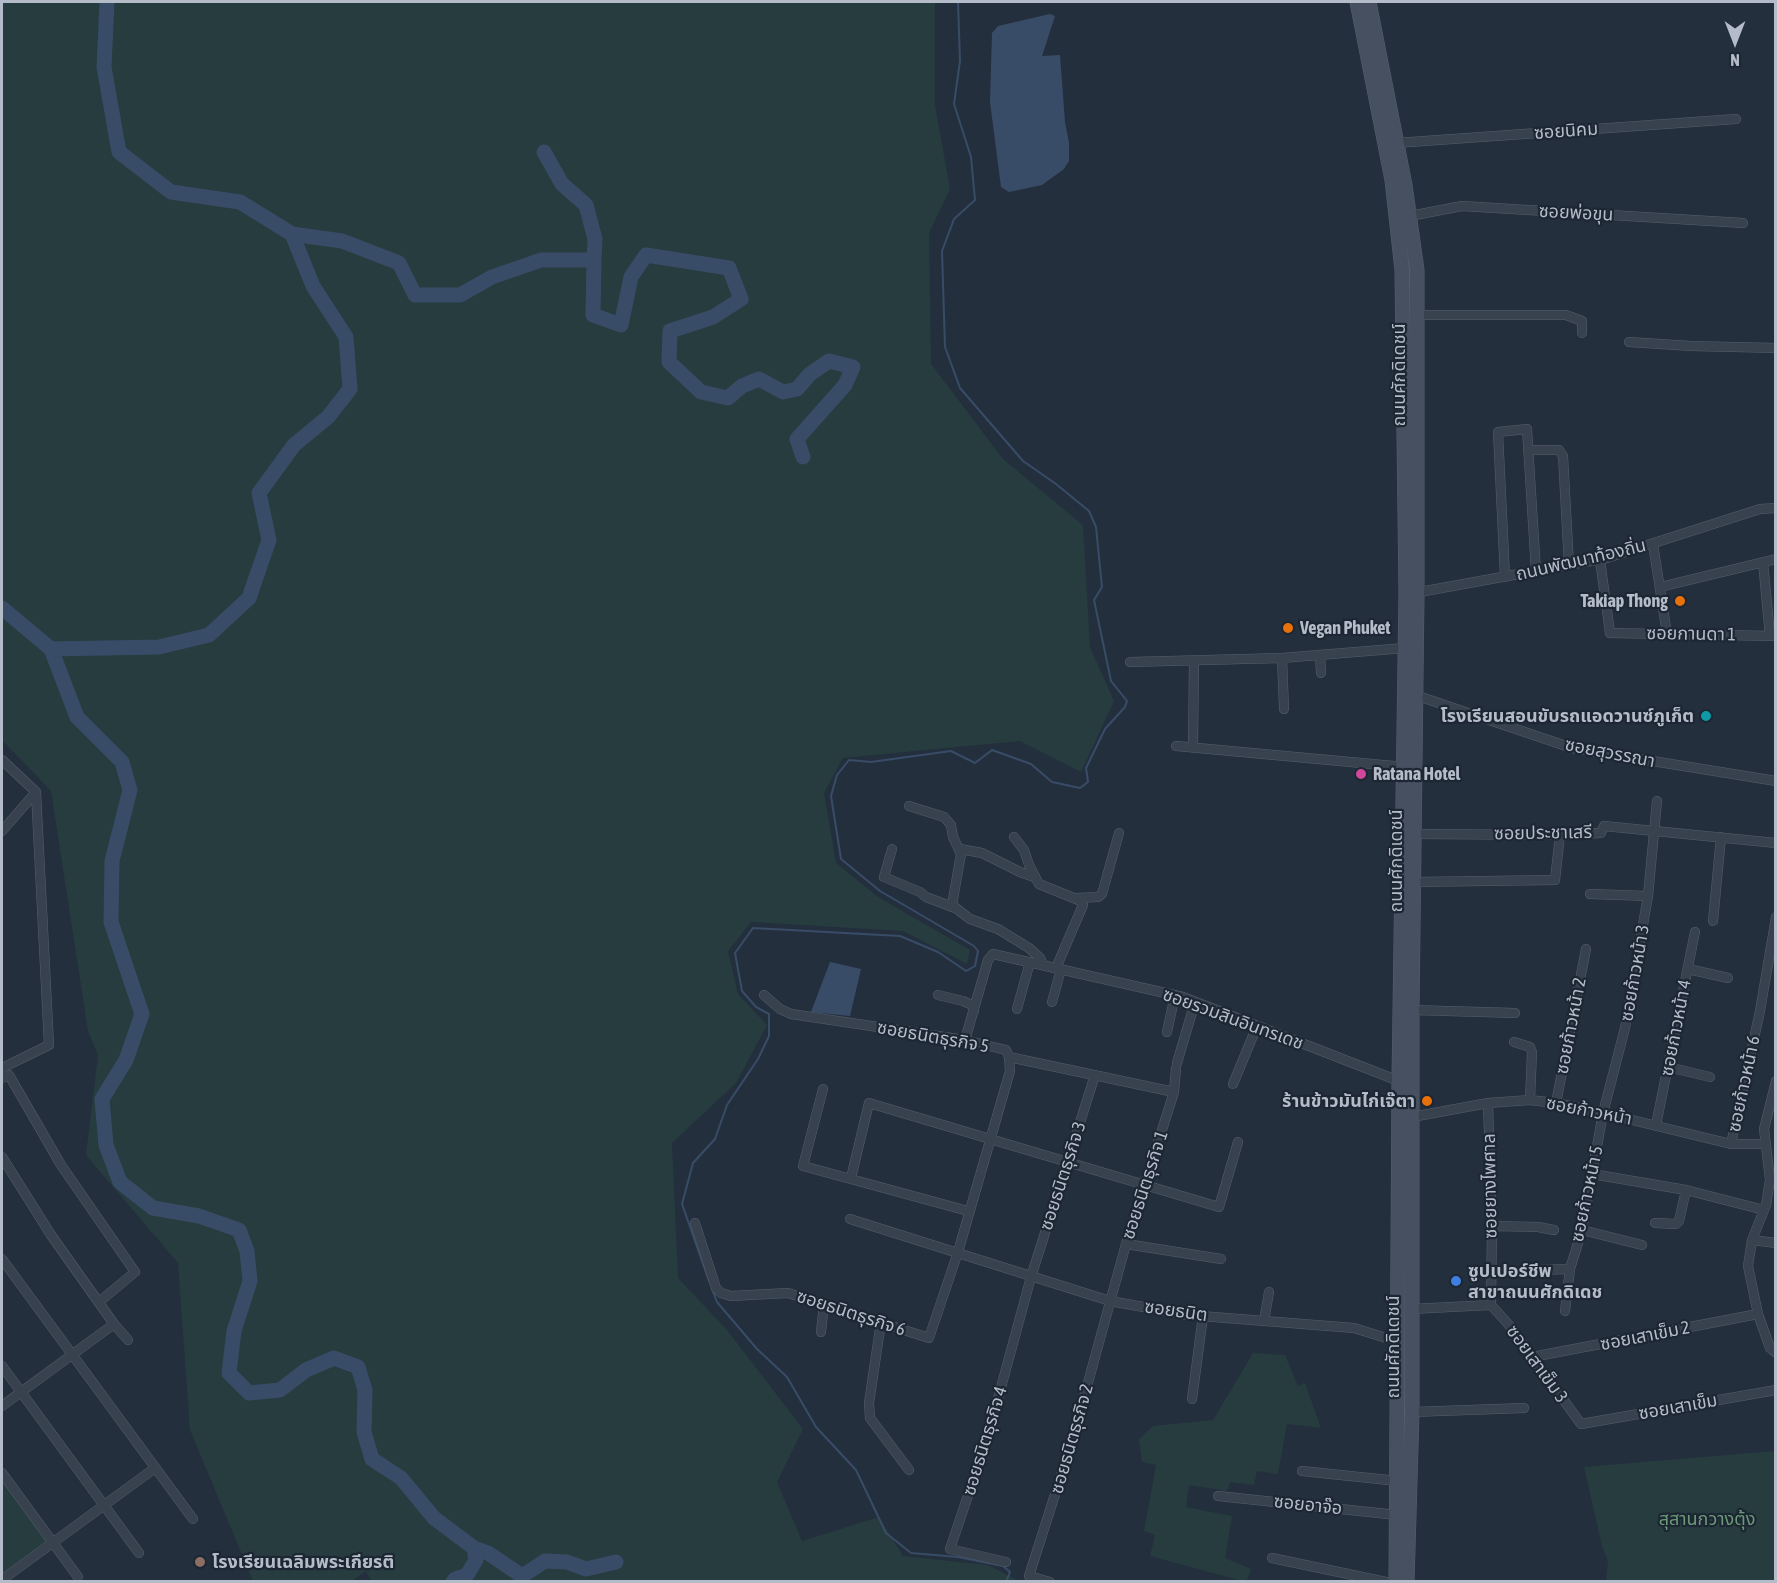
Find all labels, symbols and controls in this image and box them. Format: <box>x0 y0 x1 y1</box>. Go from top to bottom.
north arrow <box>1705 12 1765 72</box>
text: N <box>1730 51 1740 69</box>
street label: ซอยนิคม <box>1533 118 1599 144</box>
street label: ซอยพ่อขุน <box>1538 200 1614 226</box>
street label: ถนนศักดิเดชน์ <box>1388 323 1410 427</box>
street label: ถนนพัฒนาท้องถิ่น <box>1514 535 1648 585</box>
place label: Takiap Thong <box>1580 590 1668 612</box>
marker: Takiap Thong <box>1673 594 1687 608</box>
place label: Vegan Phuket <box>1300 617 1391 639</box>
marker: Vegan Phuket <box>1281 621 1295 635</box>
street label: ซอยกานดา 1 <box>1646 622 1736 646</box>
place label: โรงเรียนสอนขับรถแอดวานซ์ภูเก็ต <box>1440 705 1694 727</box>
marker: โรงเรียนสอนขับรถแอดวานซ์ภูเก็ต <box>1699 709 1713 723</box>
street label: ซอยสุวรรณา <box>1563 734 1657 772</box>
place label: Ratana Hotel <box>1373 763 1460 785</box>
marker: Ratana Hotel <box>1354 767 1368 781</box>
street label: ถนนศักดิเดชน์ <box>1385 809 1407 913</box>
street label: ซอยประชาเสรี <box>1494 821 1592 845</box>
street label: ซอยก้าวหน้า 3 <box>1616 923 1654 1023</box>
street label: ซอยก้าวหน้า 2 <box>1551 976 1591 1076</box>
street label: ซอยก้าวหน้า 4 <box>1656 978 1696 1078</box>
street label: ซอยรวมสินอินทรเดช <box>1160 983 1306 1055</box>
street label: ซอยธนิตธุรกิจ 5 <box>875 1017 991 1057</box>
street label: ซอยก้าวหน้า 6 <box>1723 1034 1765 1134</box>
place label: ร้านข้าวมันไก่เจ๊ตา <box>1282 1090 1415 1112</box>
street label: ซอยก้าวหน้า <box>1544 1092 1634 1130</box>
marker: ร้านข้าวมันไก่เจ๊ตา <box>1420 1094 1434 1108</box>
street label: ซอยธนิตธุรกิจ 3 <box>1035 1119 1091 1233</box>
street label: ซอยธนิตธุรกิจ 1 <box>1117 1128 1173 1242</box>
street label: ซอยยางไพศาล <box>1478 1133 1502 1239</box>
street label: ซอยก้าวหน้า 5 <box>1566 1144 1608 1244</box>
place label: ซูปเปอร์ชีพ สาขาถนนศักดิเดช <box>1468 1260 1602 1302</box>
marker: ซูปเปอร์ชีพ สาขาถนนศักดิเดช <box>1449 1274 1463 1288</box>
street label: ซอยธนิตธุรกิจ 6 <box>794 1285 908 1341</box>
street label: ถนนศักดิเดชน์ <box>1382 1295 1404 1399</box>
street label: ซอยธนิต <box>1143 1296 1209 1326</box>
street label: ซอยเสาเข็ม 2 <box>1598 1317 1692 1355</box>
street label: ซอยเสาเข็ม 3 <box>1502 1321 1572 1407</box>
street label: ซอยธนิตธุรกิจ 2 <box>1046 1382 1098 1496</box>
street label: ซอยธนิตธุรกิจ 4 <box>958 1384 1012 1498</box>
street label: ซอยเสาเข็ม <box>1637 1389 1719 1425</box>
street label: ซอยอาจ๊อ <box>1273 1491 1343 1519</box>
park label: สุสานกวางตุ้ง <box>1659 1508 1755 1530</box>
place label: โรงเรียนเฉลิมพระเกียรติ <box>212 1551 394 1573</box>
marker: โรงเรียนเฉลิมพระเกียรติ <box>193 1555 207 1569</box>

